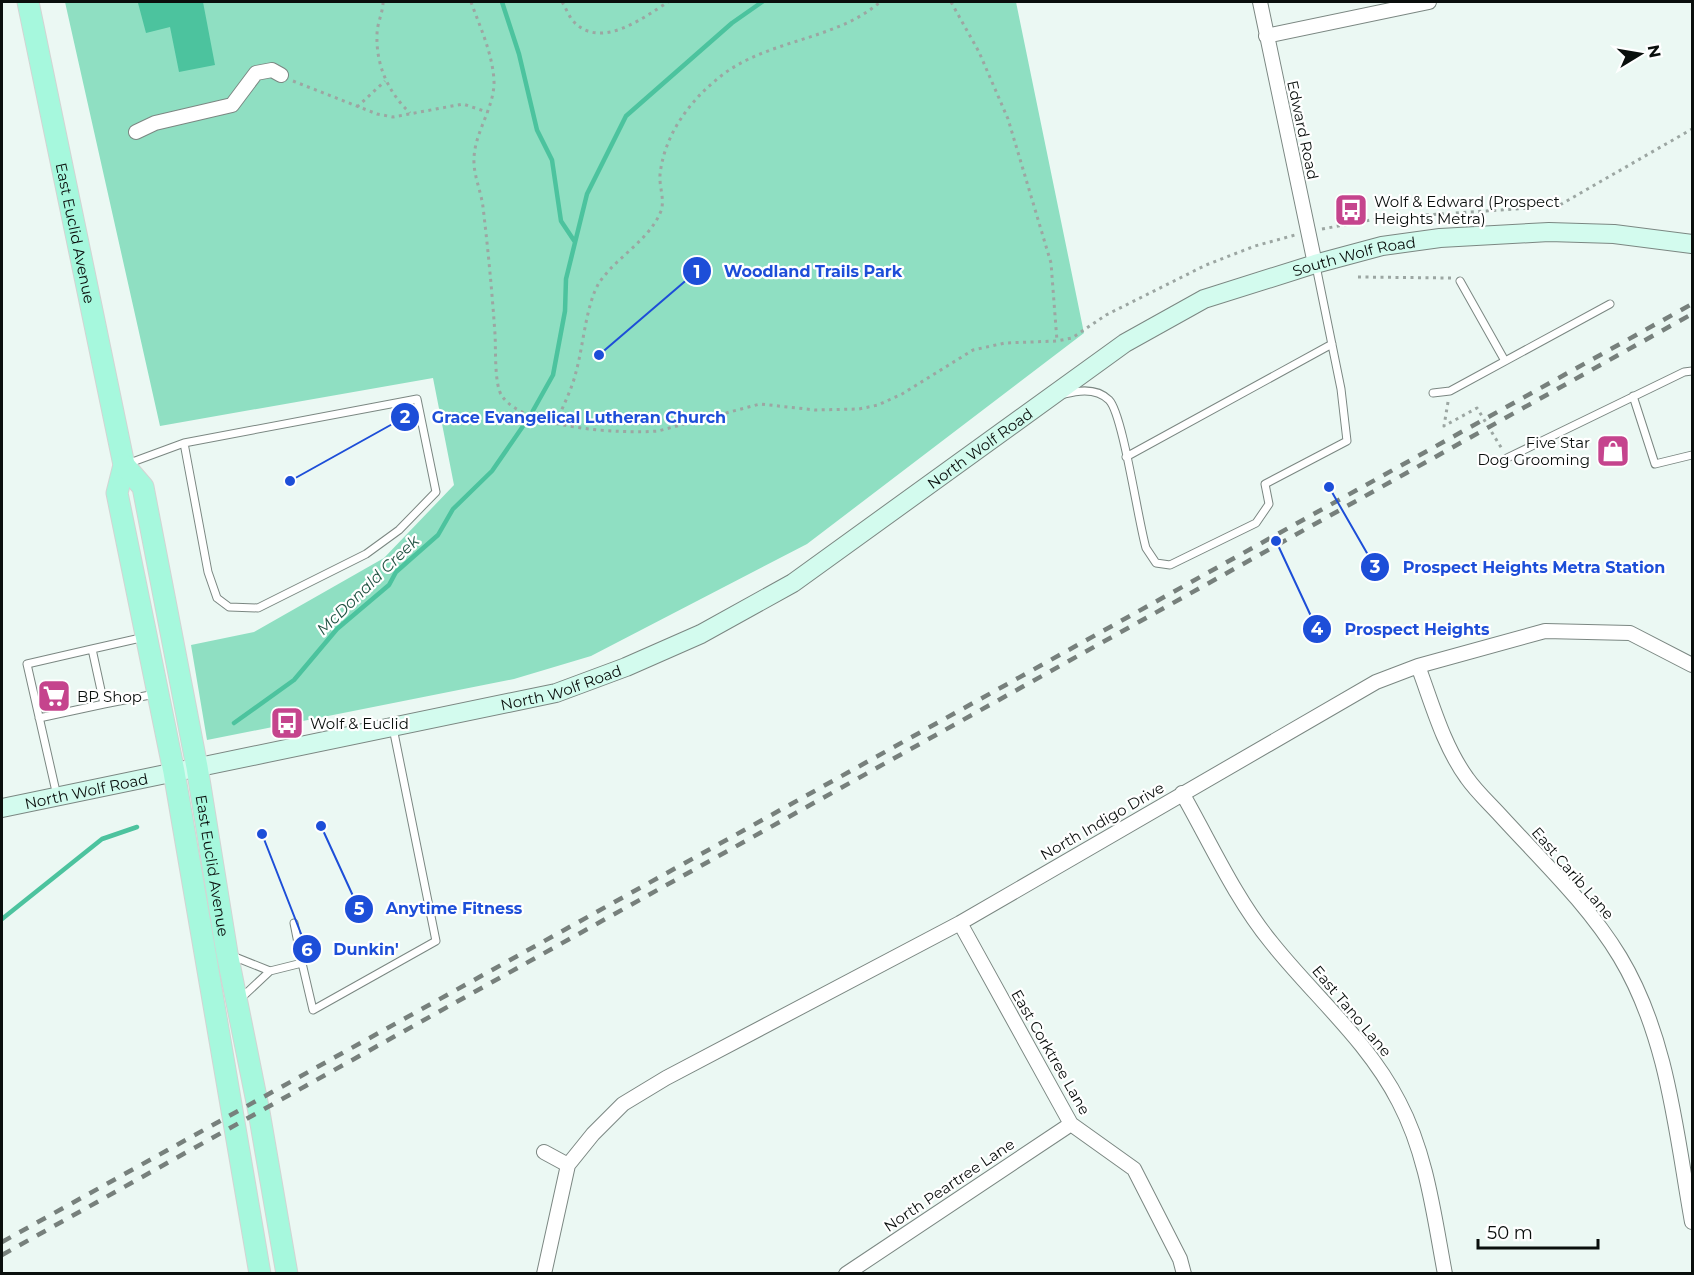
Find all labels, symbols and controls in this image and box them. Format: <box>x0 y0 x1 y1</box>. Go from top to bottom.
north arrow <box>1610 24 1670 84</box>
text: N <box>1644 43 1665 59</box>
street label: Edward Road <box>1283 79 1323 181</box>
street label: East Euclid Avenue <box>52 161 100 305</box>
bus stop icon: Wolf & Edward (Prospect Heights Metra) <box>1333 192 1369 228</box>
place label: Wolf & Edward (Prospect Heights Metra) <box>1374 192 1560 228</box>
street label: South Wolf Road <box>1290 232 1417 280</box>
callout: Woodland Trails Park <box>682 254 914 288</box>
text: 1 <box>693 261 701 283</box>
text: Woodland Trails Park <box>724 262 903 281</box>
callout: Grace Evangelical Lutheran Church <box>390 400 738 434</box>
street label: North Wolf Road <box>923 404 1036 493</box>
text: 2 <box>400 406 411 428</box>
text: Grace Evangelical Lutheran Church <box>432 408 726 427</box>
place label: Five Star Dog Grooming <box>1477 433 1590 469</box>
shop icon: Five Star Dog Grooming <box>1595 433 1631 469</box>
water label: McDonald Creek <box>313 530 424 639</box>
callout: Prospect Heights Metra Station <box>1360 550 1677 584</box>
text: 3 <box>1369 556 1381 578</box>
text: Prospect Heights Metra Station <box>1403 558 1665 577</box>
callout: Prospect Heights <box>1302 612 1501 646</box>
text: 4 <box>1311 618 1324 640</box>
text: Prospect Heights <box>1344 620 1490 639</box>
street label: North Wolf Road <box>499 660 624 714</box>
supermarket icon: BP Shop <box>36 678 72 714</box>
place label: BP Shop <box>77 687 142 706</box>
bus stop icon: Wolf & Euclid <box>269 705 305 741</box>
place label: Wolf & Euclid <box>310 714 409 733</box>
street label: North Wolf Road <box>23 768 150 813</box>
street label: North Indigo Drive <box>1037 778 1167 864</box>
street label: East Euclid Avenue <box>192 793 234 938</box>
street label: East Carib Lane <box>1528 823 1618 923</box>
callout: Anytime Fitness <box>344 892 535 926</box>
text: 5 <box>354 898 365 920</box>
text: Anytime Fitness <box>385 899 523 918</box>
callout: Dunkin' <box>292 932 411 966</box>
text: 6 <box>301 939 313 961</box>
text: Dunkin' <box>333 940 399 959</box>
street label: East Tano Lane <box>1308 961 1396 1061</box>
street label: East Corktree Lane <box>1007 986 1095 1118</box>
street label: North Peartree Lane <box>880 1134 1018 1236</box>
scale bar <box>1478 1212 1598 1250</box>
text: 50 m <box>1487 1222 1533 1244</box>

